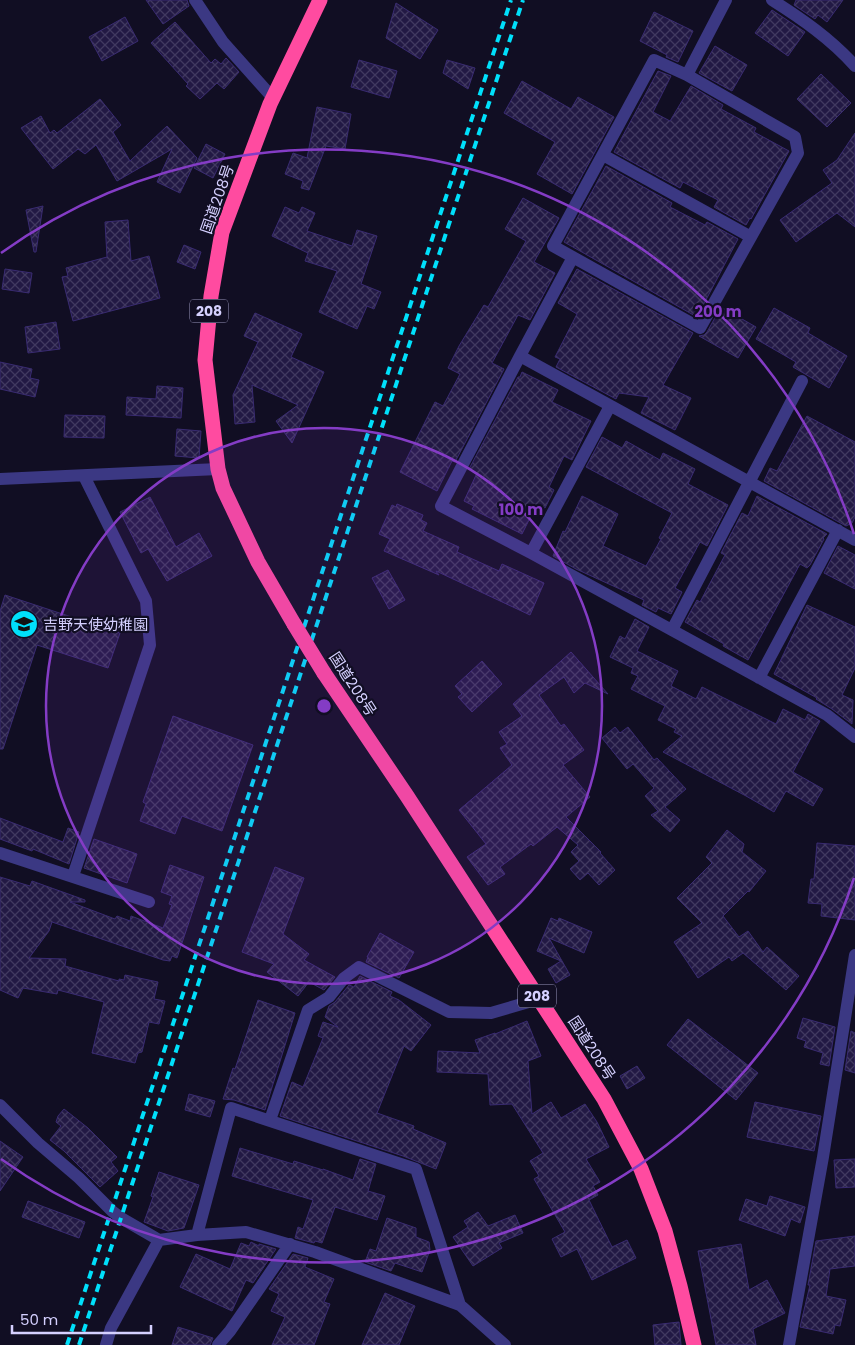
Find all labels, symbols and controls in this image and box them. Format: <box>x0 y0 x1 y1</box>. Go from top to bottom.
street label: 国道208号 <box>195 161 239 237</box>
road number: 208 <box>190 300 228 322</box>
text: 200 m <box>694 301 742 322</box>
text: 100 m <box>499 499 543 520</box>
school or university icon: 吉野天使幼稚園 <box>9 609 39 639</box>
place label: 吉野天使幼稚園 <box>43 614 148 635</box>
street label: 国道208号 <box>324 648 382 720</box>
centre of rings <box>315 697 333 715</box>
road number: 208 <box>518 984 556 1008</box>
street label: 国道208号 <box>563 1012 621 1084</box>
scale bar <box>12 1302 151 1334</box>
text: 50 m <box>20 1309 58 1330</box>

